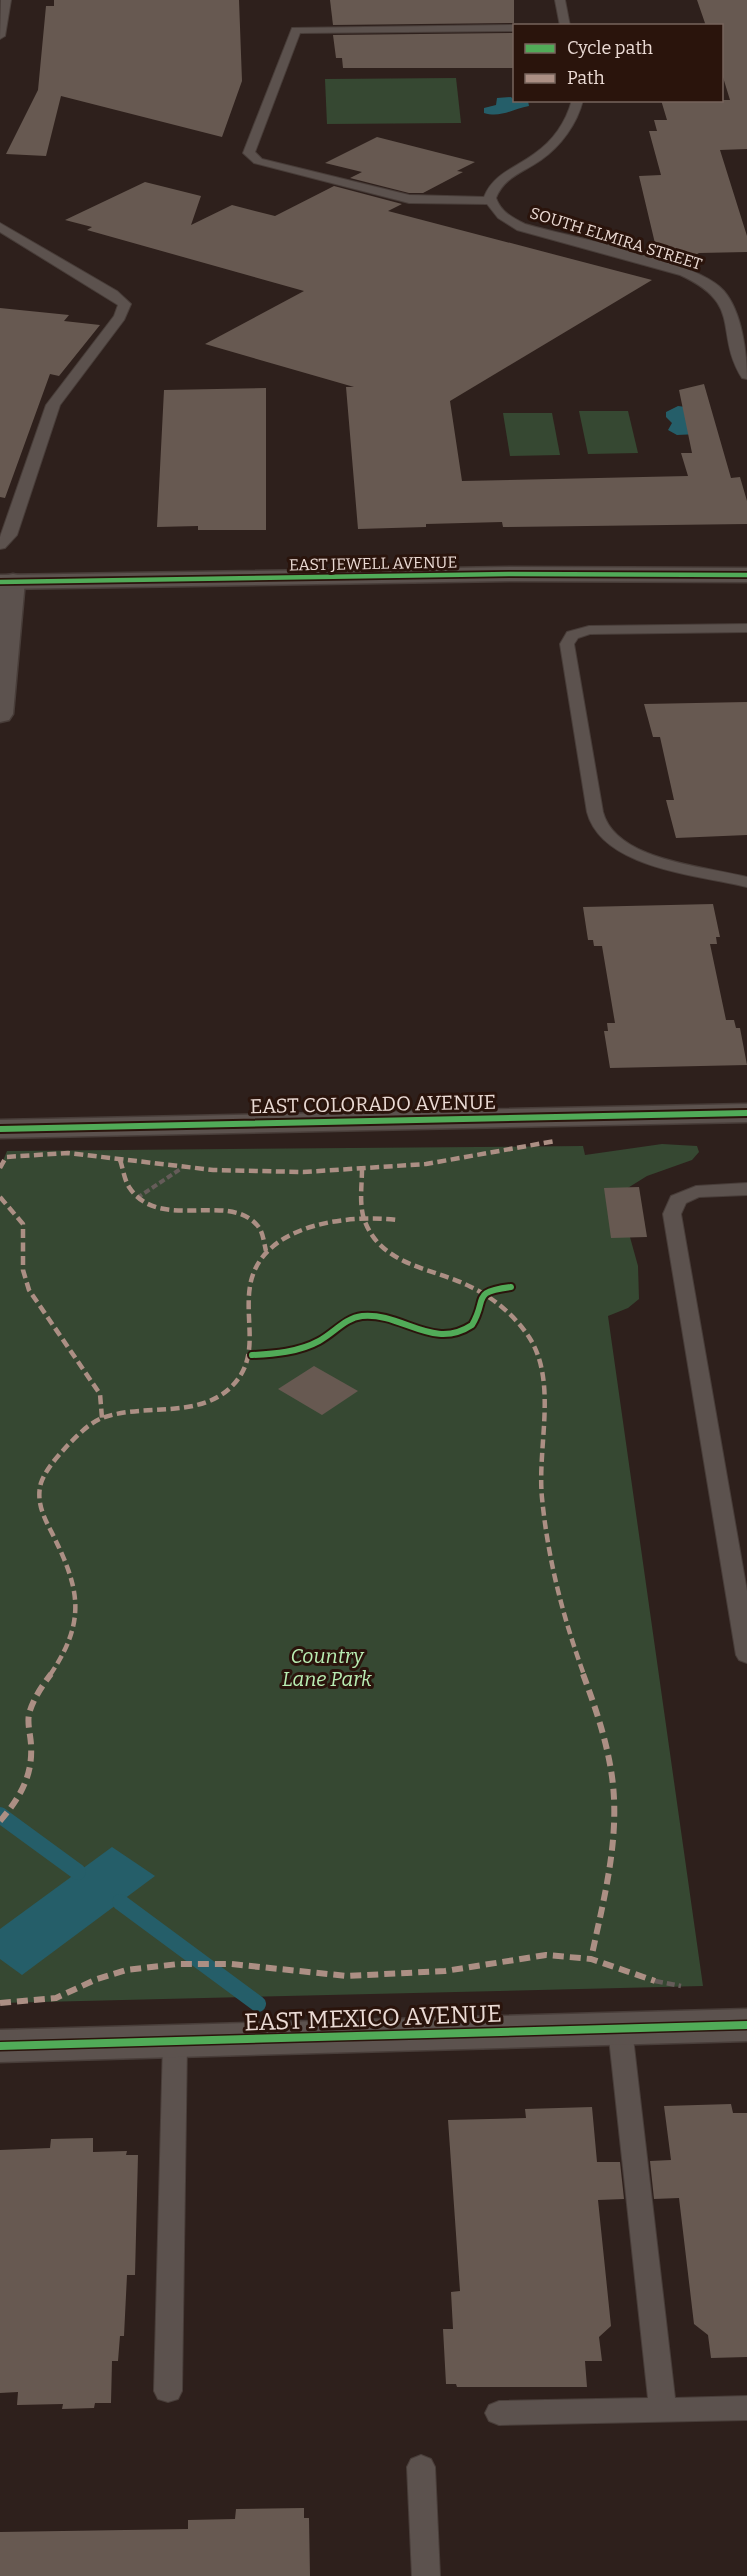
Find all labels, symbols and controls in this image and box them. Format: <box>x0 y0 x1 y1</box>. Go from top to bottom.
legend <box>513 24 723 102</box>
text: Cycle path <box>567 37 653 59</box>
text: Path <box>567 67 605 89</box>
street label: SOUTH ELMIRA STREET <box>527 203 704 274</box>
street label: EAST JEWELL AVENUE <box>289 553 457 574</box>
street label: EAST COLORADO AVENUE <box>250 1090 496 1118</box>
park label: Country Lane Park <box>282 1644 372 1691</box>
street label: EAST MEXICO AVENUE <box>244 2000 502 2036</box>

